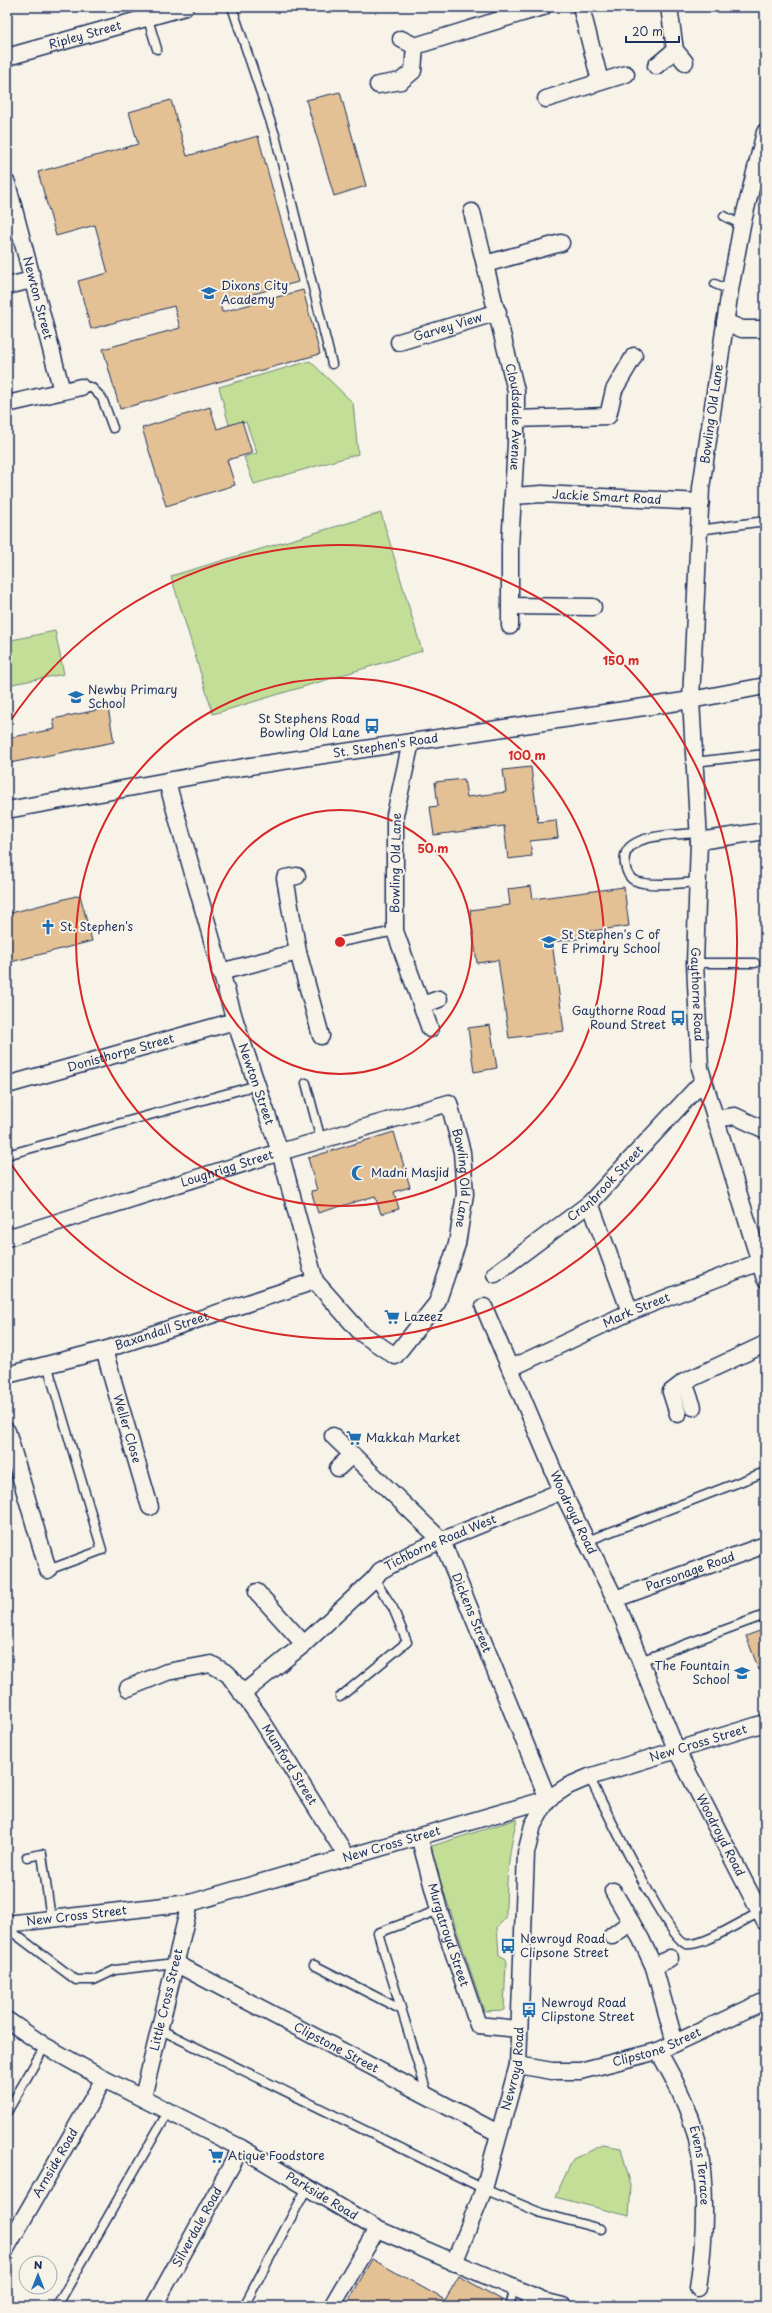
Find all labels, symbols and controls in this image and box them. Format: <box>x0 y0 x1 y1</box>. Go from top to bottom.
street label: Ripley Street <box>46 15 123 53</box>
scale bar <box>626 18 679 44</box>
text: 20 m <box>632 22 663 40</box>
street label: Newton Street <box>19 254 58 341</box>
place label: Dixons City Academy <box>221 276 288 308</box>
school or university icon: Dixons City Academy <box>200 284 218 302</box>
street label: Garvey View <box>411 307 485 345</box>
street label: Cloudsdale Avenue <box>501 361 526 472</box>
street label: Bowling Old Lane <box>695 363 727 465</box>
street label: Jackie Smart Road <box>552 485 662 508</box>
text: 150 m <box>603 651 639 669</box>
place label: Newby Primary School <box>88 680 178 712</box>
school or university icon: Newby Primary School <box>67 688 85 706</box>
place label: St Stephens Road Bowling Old Lane <box>258 709 360 741</box>
bus stop icon: St Stephens Road Bowling Old Lane <box>363 717 381 735</box>
street label: St. Stephen's Road <box>332 728 439 762</box>
text: 100 m <box>508 746 546 764</box>
street label: Bowling Old Lane <box>385 812 405 913</box>
text: 50 m <box>417 839 449 857</box>
place label: St. Stephen's <box>60 917 134 935</box>
church icon: St. Stephen's <box>39 918 57 936</box>
place label: St Stephen's C of E Primary School <box>561 925 661 957</box>
school or university icon: St Stephen's C of E Primary School <box>540 933 558 951</box>
centre of rings <box>333 935 347 949</box>
street label: Gaythorne Road <box>687 947 709 1042</box>
place label: Gaythorne Road Round Street <box>572 1001 666 1033</box>
bus stop icon: Gaythorne Road Round Street <box>669 1009 687 1027</box>
street label: Donisthorpe Street <box>65 1029 176 1076</box>
street label: Newton Street <box>235 1040 279 1127</box>
street label: Bowling Old Lane <box>448 1126 475 1230</box>
street label: Cranbrook Street <box>563 1141 647 1225</box>
street label: Loughrigg Street <box>178 1145 276 1191</box>
place label: Madni Masjid <box>371 1163 449 1181</box>
mosque icon: Madni Masjid <box>350 1164 368 1182</box>
street label: Mark Street <box>600 1288 672 1332</box>
street label: Baxandall Street <box>112 1306 211 1354</box>
place label: Lazeez <box>404 1307 443 1325</box>
supermarket icon: Lazeez <box>383 1308 401 1326</box>
street label: Weller Close <box>109 1392 147 1465</box>
place label: Makkah Market <box>366 1428 460 1446</box>
supermarket icon: Makkah Market <box>345 1429 363 1447</box>
street label: Woodroyd Road <box>546 1468 602 1557</box>
street label: Tichborne Road West <box>381 1509 499 1575</box>
street label: Parsonage Road <box>643 1547 737 1595</box>
street label: Dickens Street <box>448 1570 497 1655</box>
place label: The Fountain School <box>654 1656 730 1688</box>
school or university icon: The Fountain School <box>733 1664 751 1682</box>
street label: New Cross Street <box>647 1719 749 1766</box>
street label: Mumford Street <box>258 1720 322 1808</box>
street label: Woodroyd Road <box>692 1790 750 1879</box>
street label: New Cross Street <box>340 1821 442 1866</box>
street label: Murgatroyd Street <box>424 1881 474 1989</box>
street label: New Cross Street <box>25 1900 128 1930</box>
place label: Newroyd Road Clipsone Street <box>520 1929 609 1961</box>
bus stop icon: Newroyd Road Clipsone Street <box>499 1937 517 1955</box>
street label: Little Cross Street <box>145 1947 187 2052</box>
place label: Newroyd Road Clipstone Street <box>541 1993 635 2025</box>
bus stop icon: Newroyd Road Clipstone Street <box>520 2001 538 2019</box>
street label: Clipstone Street <box>291 2017 382 2077</box>
street label: Clipstone Street <box>610 2022 704 2070</box>
street label: Newroyd Road <box>496 2026 527 2113</box>
street label: Evens Terrace <box>686 2123 714 2205</box>
street label: Arnside Road <box>27 2124 82 2201</box>
place label: Atique Foodstore <box>228 2146 325 2164</box>
supermarket icon: Atique Foodstore <box>207 2147 225 2165</box>
street label: Parkside Road <box>283 2167 362 2224</box>
street label: Silverdale Road <box>167 2183 226 2270</box>
north arrow <box>18 2255 58 2295</box>
text: N <box>34 2256 43 2273</box>

